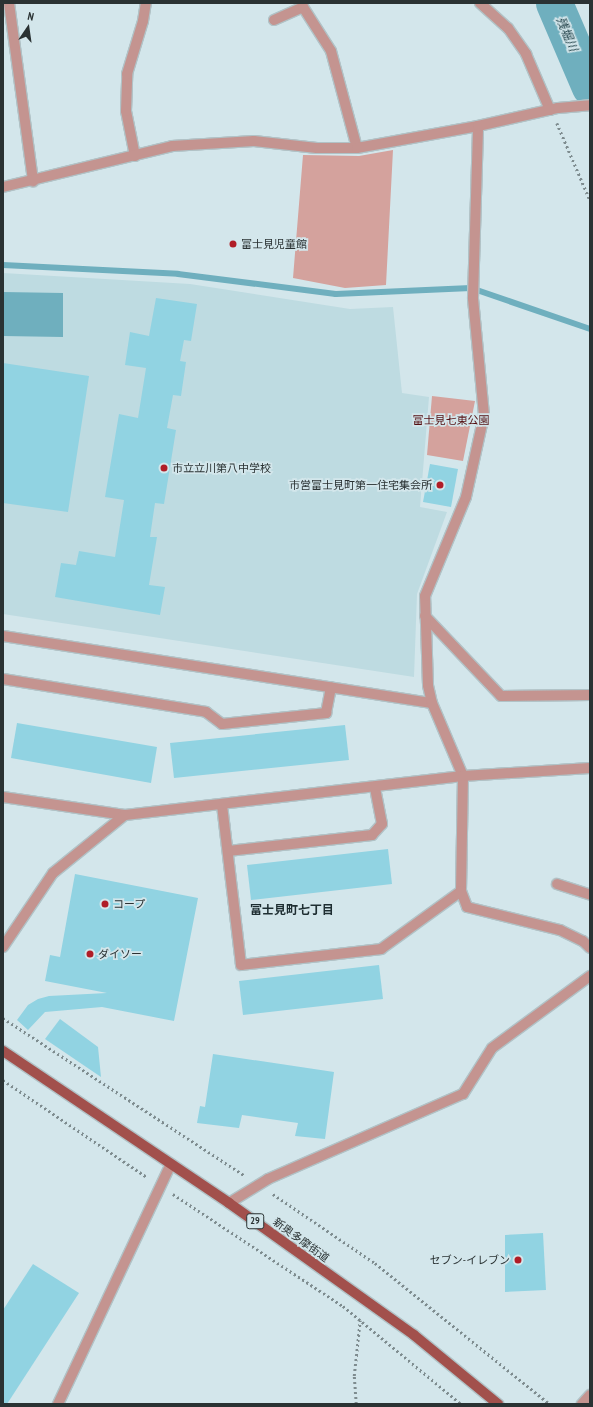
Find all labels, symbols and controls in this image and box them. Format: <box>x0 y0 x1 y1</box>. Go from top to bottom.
north arrow <box>8 8 48 48</box>
text: N <box>26 9 35 24</box>
water label: 残堀川 <box>553 15 581 53</box>
place label: 富士見児童館 <box>241 237 307 251</box>
marker: 富士見児童館 <box>228 239 238 249</box>
park label: 富士見七東公園 <box>413 413 489 427</box>
place label: 市立立川第八中学校 <box>172 461 271 475</box>
marker: 市立立川第八中学校 <box>159 463 169 473</box>
place label: 市営富士見町第一住宅集会所 <box>289 478 432 492</box>
marker: 市営富士見町第一住宅集会所 <box>435 480 445 490</box>
place label: コープ <box>113 897 146 911</box>
marker: コープ <box>100 899 110 909</box>
district label: 富士見町七丁目 <box>250 903 334 917</box>
place label: ダイソー <box>98 947 142 961</box>
marker: ダイソー <box>85 949 95 959</box>
road number: 29 <box>246 1213 264 1229</box>
street label: 新奥多摩街道 <box>270 1215 332 1265</box>
place label: セブン-イレブン <box>430 1253 510 1267</box>
marker: セブン-イレブン <box>513 1255 523 1265</box>

